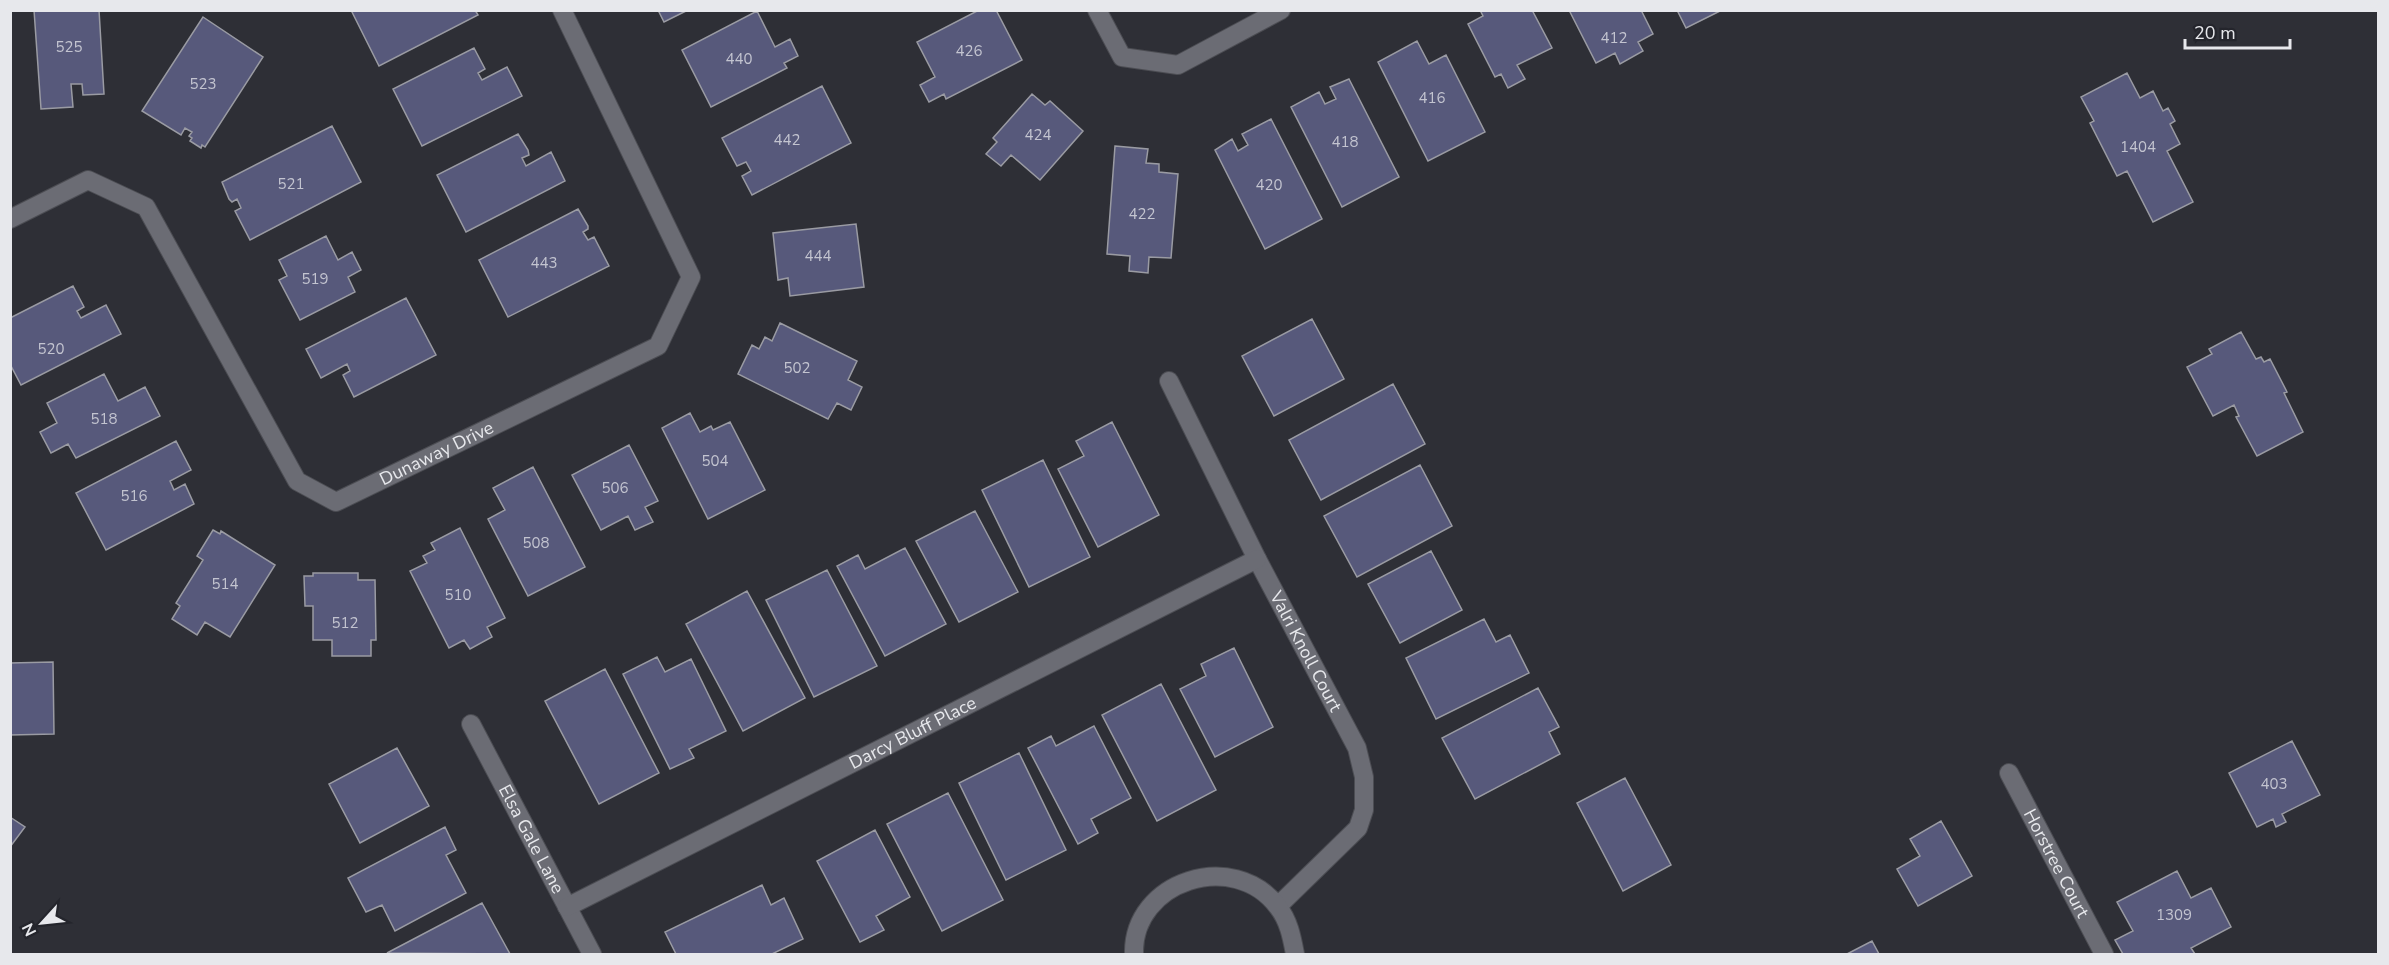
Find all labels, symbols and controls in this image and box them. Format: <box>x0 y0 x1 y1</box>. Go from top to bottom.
scale bar <box>2185 12 2290 50</box>
text: 20 m <box>2194 21 2236 45</box>
house number: 412 <box>1600 28 1628 48</box>
house number: 525 <box>55 37 83 57</box>
house number: 426 <box>955 41 983 61</box>
house number: 440 <box>725 49 753 69</box>
house number: 523 <box>189 74 217 94</box>
house number: 416 <box>1418 88 1446 108</box>
house number: 424 <box>1024 125 1052 145</box>
house number: 442 <box>773 130 801 150</box>
house number: 418 <box>1331 132 1359 152</box>
house number: 1404 <box>2120 137 2156 157</box>
house number: 521 <box>277 174 305 194</box>
house number: 420 <box>1255 175 1283 195</box>
house number: 422 <box>1128 204 1156 224</box>
house number: 444 <box>804 246 832 266</box>
house number: 443 <box>530 253 558 273</box>
house number: 519 <box>301 269 329 289</box>
house number: 520 <box>37 339 65 359</box>
house number: 502 <box>783 358 811 378</box>
house number: 518 <box>90 409 118 429</box>
street label: Dunaway Drive <box>375 415 498 491</box>
house number: 504 <box>701 451 729 471</box>
house number: 506 <box>601 478 629 498</box>
house number: 516 <box>120 486 148 506</box>
house number: 508 <box>522 533 550 553</box>
house number: 514 <box>211 574 239 594</box>
house number: 510 <box>444 585 472 605</box>
street label: Valri Knoll Court <box>1264 586 1348 716</box>
house number: 512 <box>331 613 359 633</box>
street label: Darcy Bluff Place <box>845 691 980 775</box>
house number: 403 <box>2260 774 2288 794</box>
street label: Elsa Gale Lane <box>493 780 570 898</box>
street label: Horstree Court <box>2018 805 2095 923</box>
north arrow <box>12 893 72 953</box>
house number: 1309 <box>2156 905 2192 925</box>
text: N <box>17 919 42 940</box>

